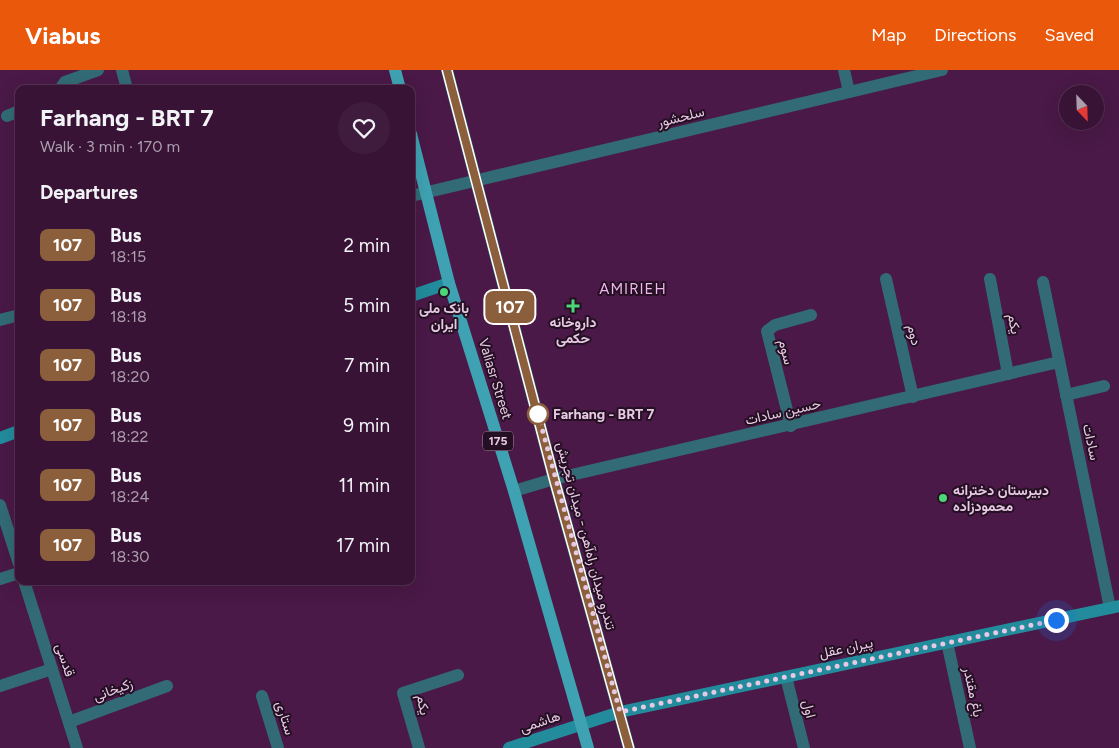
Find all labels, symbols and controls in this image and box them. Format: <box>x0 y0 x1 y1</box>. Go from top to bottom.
text: Viabus <box>25 21 101 50</box>
text: Map <box>871 24 906 46</box>
text: Directions <box>934 24 1016 46</box>
text: Saved <box>1044 24 1094 46</box>
north arrow <box>1059 85 1104 130</box>
map controls <box>1059 85 1104 130</box>
button: heart <box>338 102 390 154</box>
text: Farhang - BRT 7 <box>40 103 214 132</box>
street label: سلحشور <box>655 103 706 131</box>
text: Walk · 3 min · 170 m <box>40 137 180 156</box>
text: Departures <box>40 181 138 204</box>
text: Bus <box>110 224 141 247</box>
text: 107 <box>53 234 82 256</box>
text: 2 min <box>344 234 390 257</box>
text: 18:15 <box>110 247 146 266</box>
district label: AMIRIEH <box>599 280 667 298</box>
text: Bus <box>110 284 141 307</box>
marker: بانک ملی ایران <box>438 286 450 298</box>
line badge: 107 <box>481 291 539 323</box>
text: 107 <box>53 294 82 316</box>
text: 5 min <box>343 294 390 317</box>
text: 107 <box>495 296 525 318</box>
place label: بانک ملی ایران <box>419 300 469 333</box>
marker: داروخانه حکمی <box>567 300 579 312</box>
text: 18:18 <box>110 307 147 326</box>
street label: یکم <box>1004 312 1024 336</box>
place label: داروخانه حکمی <box>550 314 596 347</box>
street label: دوم <box>903 323 925 348</box>
street label: Valiasr Street <box>475 337 515 421</box>
street label: سوم <box>775 338 797 366</box>
text: Bus <box>110 344 141 367</box>
text: 107 <box>53 354 82 376</box>
text: 7 min <box>344 354 390 377</box>
text: 18:20 <box>110 367 150 386</box>
street label: حسین سادات <box>743 395 823 429</box>
marker: Farhang - BRT 7 <box>527 403 549 425</box>
text: Bus <box>110 404 141 427</box>
place label: Farhang - BRT 7 <box>553 406 655 423</box>
text: 107 <box>53 414 82 436</box>
text: 9 min <box>343 414 390 437</box>
street label: سادات <box>1079 422 1103 462</box>
text: 18:22 <box>110 427 148 446</box>
road number: 175 <box>483 432 513 451</box>
street label: تندرو میدان راه‌آهن - میدان تجریش <box>553 440 619 632</box>
text: Bus <box>110 464 141 487</box>
text: 107 <box>53 474 82 496</box>
text: 11 min <box>338 474 390 497</box>
place label: دبیرستان دخترانه محمودزاده <box>953 482 1049 515</box>
text: 18:24 <box>110 487 149 506</box>
marker: دبیرستان دخترانه محمودزاده <box>937 492 949 504</box>
text: Bus <box>110 524 141 547</box>
text: 107 <box>53 534 82 556</box>
text: 17 min <box>336 534 390 557</box>
text: 18:30 <box>110 547 149 566</box>
your location <box>1044 608 1069 633</box>
street label: پیران عقل <box>817 634 875 663</box>
street label: قدسی <box>52 641 78 679</box>
street label: باغ مقتدر <box>957 664 987 719</box>
street label: زکیخانی <box>91 675 135 705</box>
street label: یکم <box>413 693 433 717</box>
street label: اول <box>798 698 819 720</box>
street label: ستاری <box>272 699 298 737</box>
street label: هاشمی <box>517 707 563 737</box>

